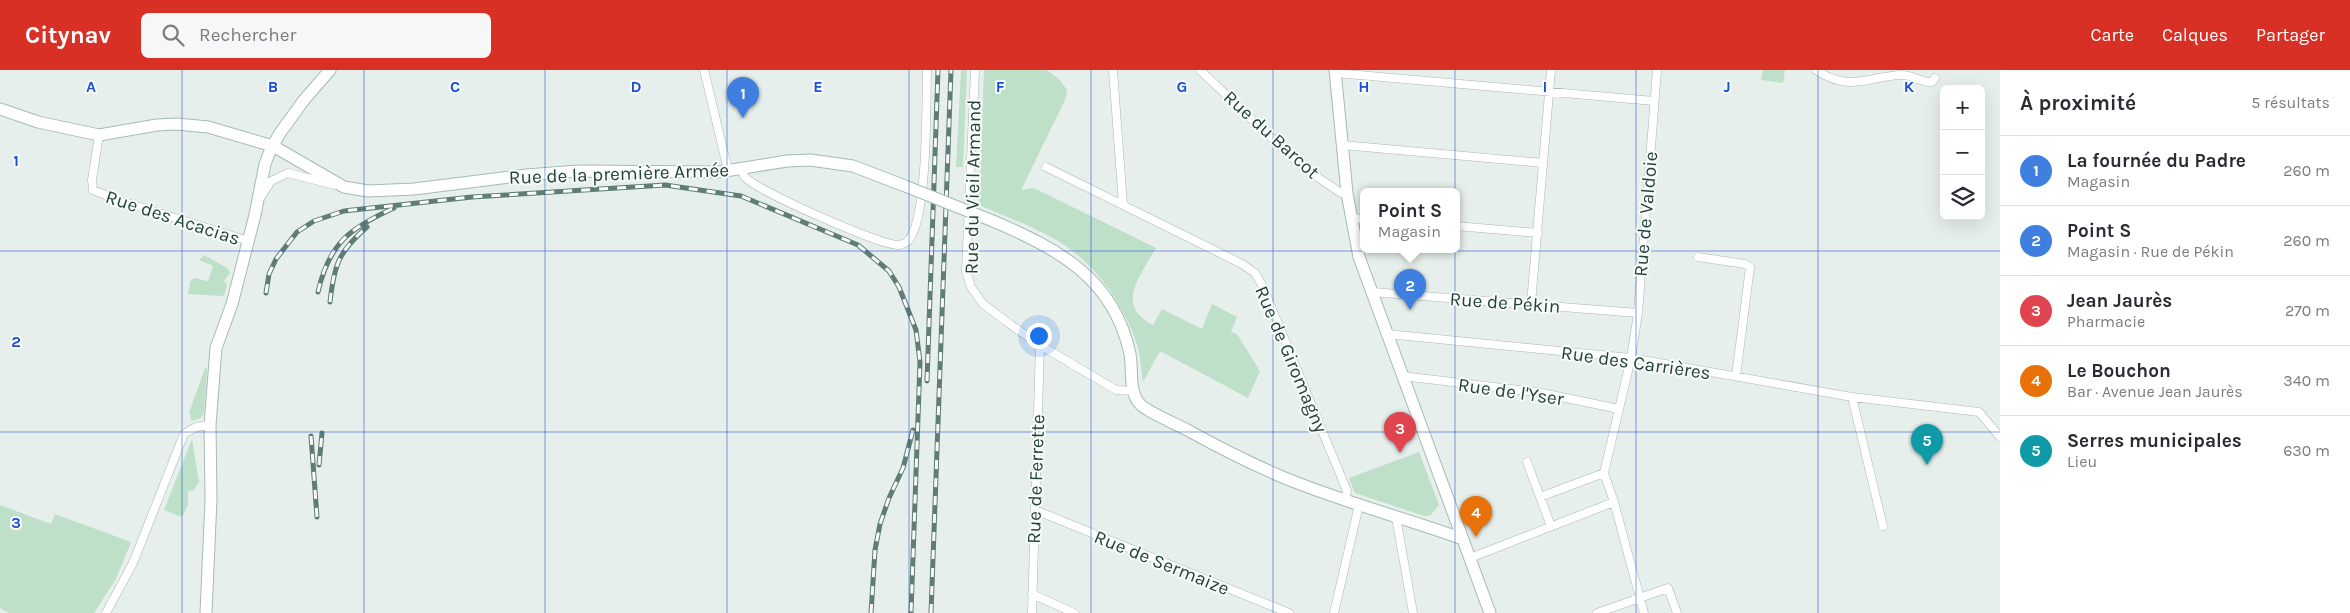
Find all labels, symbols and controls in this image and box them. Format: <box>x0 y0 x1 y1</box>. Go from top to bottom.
search box <box>141 13 491 58</box>
text: Citynav <box>25 21 111 49</box>
icon: search <box>159 21 187 49</box>
text: Rechercher <box>199 24 296 46</box>
text: Carte <box>2090 24 2134 46</box>
text: Calques <box>2162 24 2228 46</box>
text: Partager <box>2256 24 2325 46</box>
text: A <box>86 77 96 96</box>
text: B <box>268 77 278 96</box>
text: C <box>450 77 460 96</box>
text: D <box>631 77 642 96</box>
pin: 1 <box>727 77 759 118</box>
text: E <box>813 77 823 96</box>
text: F <box>996 77 1005 96</box>
text: G <box>1177 77 1187 96</box>
text: H <box>1358 77 1370 96</box>
text: I <box>1543 77 1547 96</box>
text: J <box>1723 77 1731 96</box>
text: K <box>1904 77 1915 96</box>
map controls <box>1940 85 1985 220</box>
button: + <box>1940 85 1985 130</box>
street label: Rue du Barcot <box>1219 86 1324 183</box>
text: À proximité <box>2020 91 2136 115</box>
text: 5 résultats <box>2251 93 2330 112</box>
street label: Rue du Vieil Armand <box>960 99 986 275</box>
button: − <box>1940 130 1985 175</box>
street label: Rue de Valdoie <box>1630 150 1662 278</box>
text: La fournée du Padre <box>2067 150 2246 172</box>
text: 1 <box>13 151 19 170</box>
street label: Rue de la première Armée <box>509 159 730 189</box>
text: 1 <box>2033 161 2039 180</box>
text: 260 m <box>2283 161 2330 180</box>
text: Magasin <box>2067 172 2130 191</box>
button: layers <box>1940 175 1985 220</box>
street label: Rue des Acacias <box>103 186 243 250</box>
popup <box>1360 188 1460 253</box>
text: Point S <box>1378 200 1442 222</box>
text: Point S <box>2067 220 2131 242</box>
text: Magasin <box>1378 222 1441 241</box>
text: 2 <box>2031 231 2041 250</box>
text: 260 m <box>2283 231 2330 250</box>
text: Magasin · Rue de Pékin <box>2067 242 2234 261</box>
pin: 2 <box>1394 269 1426 310</box>
street label: Rue de Giromagny <box>1250 283 1332 436</box>
street label: Rue de Pékin <box>1449 288 1561 318</box>
text: Jean Jaurès <box>2067 290 2172 312</box>
text: 3 <box>2031 301 2041 320</box>
text: 270 m <box>2285 301 2330 320</box>
text: Pharmacie <box>2067 312 2145 331</box>
your location <box>1026 323 1052 349</box>
text: 2 <box>11 332 21 351</box>
street label: Rue des Carrières <box>1560 342 1712 384</box>
text: Le Bouchon <box>2067 360 2171 382</box>
text: 4 <box>2031 371 2041 390</box>
text: 340 m <box>2283 371 2330 390</box>
street label: Rue de l'Yser <box>1457 374 1565 410</box>
text: Bar · Avenue Jean Jaurès <box>2067 382 2243 401</box>
pin: 3 <box>1384 412 1416 453</box>
street label: Rue de Ferrette <box>1023 414 1049 544</box>
pin: 5 <box>1911 424 1943 465</box>
text: Serres municipales <box>2067 430 2242 452</box>
text: 5 <box>2031 441 2041 460</box>
text: 630 m <box>2283 441 2330 460</box>
text: Lieu <box>2067 452 2097 471</box>
pin: 4 <box>1460 496 1492 537</box>
text: 3 <box>11 513 21 532</box>
street label: Rue de Sermaize <box>1091 526 1232 600</box>

